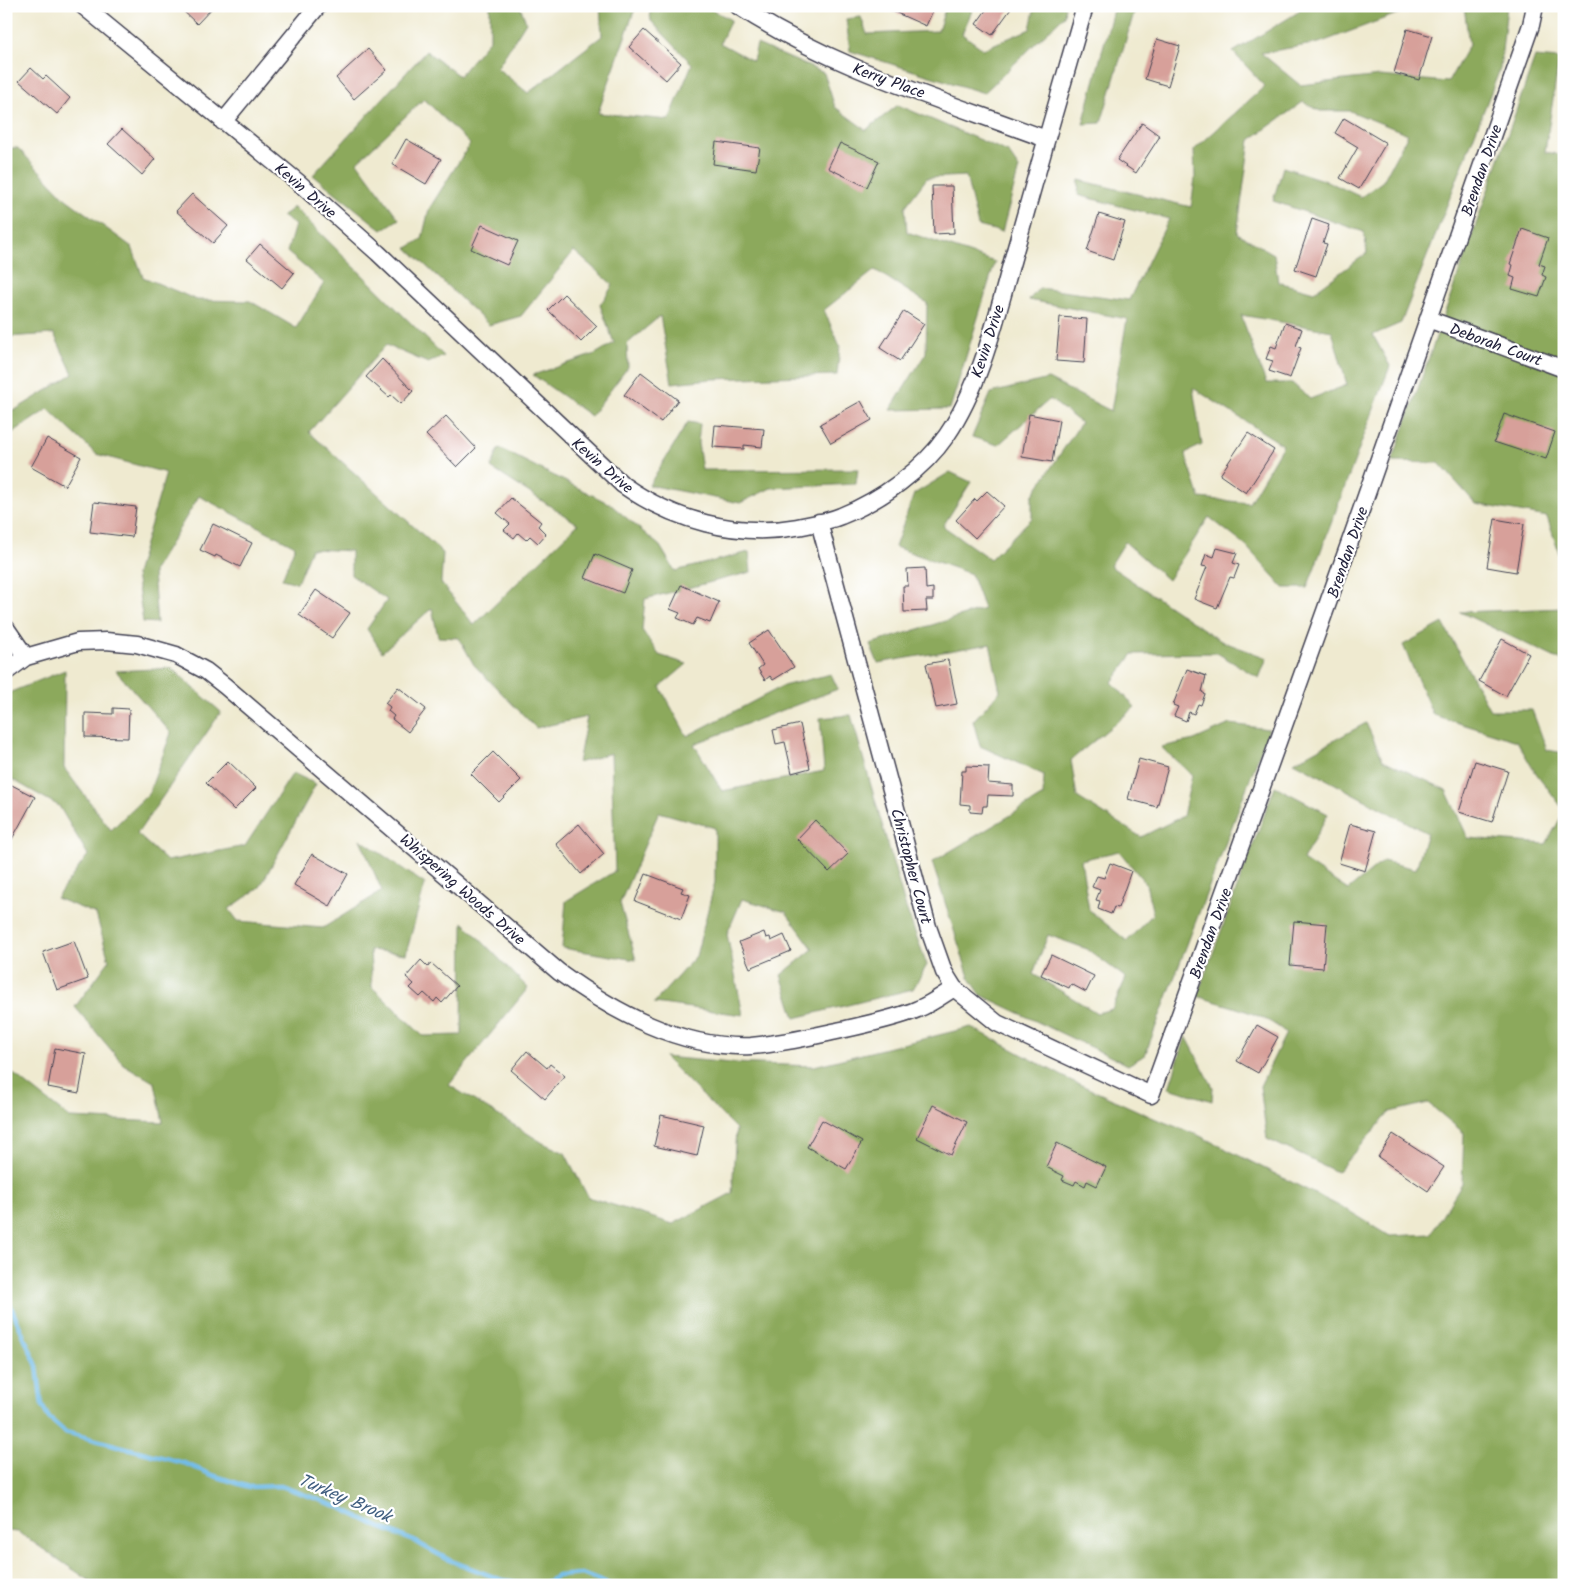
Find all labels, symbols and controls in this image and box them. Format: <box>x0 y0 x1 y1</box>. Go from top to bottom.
street label: Kerry Place <box>849 57 928 106</box>
street label: Brendan Drive <box>1455 121 1510 219</box>
street label: Kevin Drive <box>268 157 342 225</box>
street label: Kevin Drive <box>965 302 1012 381</box>
street label: Deborah Court <box>1446 317 1546 374</box>
street label: Kevin Drive <box>565 432 639 500</box>
street label: Brendan Drive <box>1321 503 1376 601</box>
street label: Christopher Court <box>883 806 938 928</box>
street label: Whispering Woods Drive <box>394 828 531 952</box>
street label: Brendan Drive <box>1183 885 1239 982</box>
water label: Turkey Brook <box>293 1467 398 1533</box>

